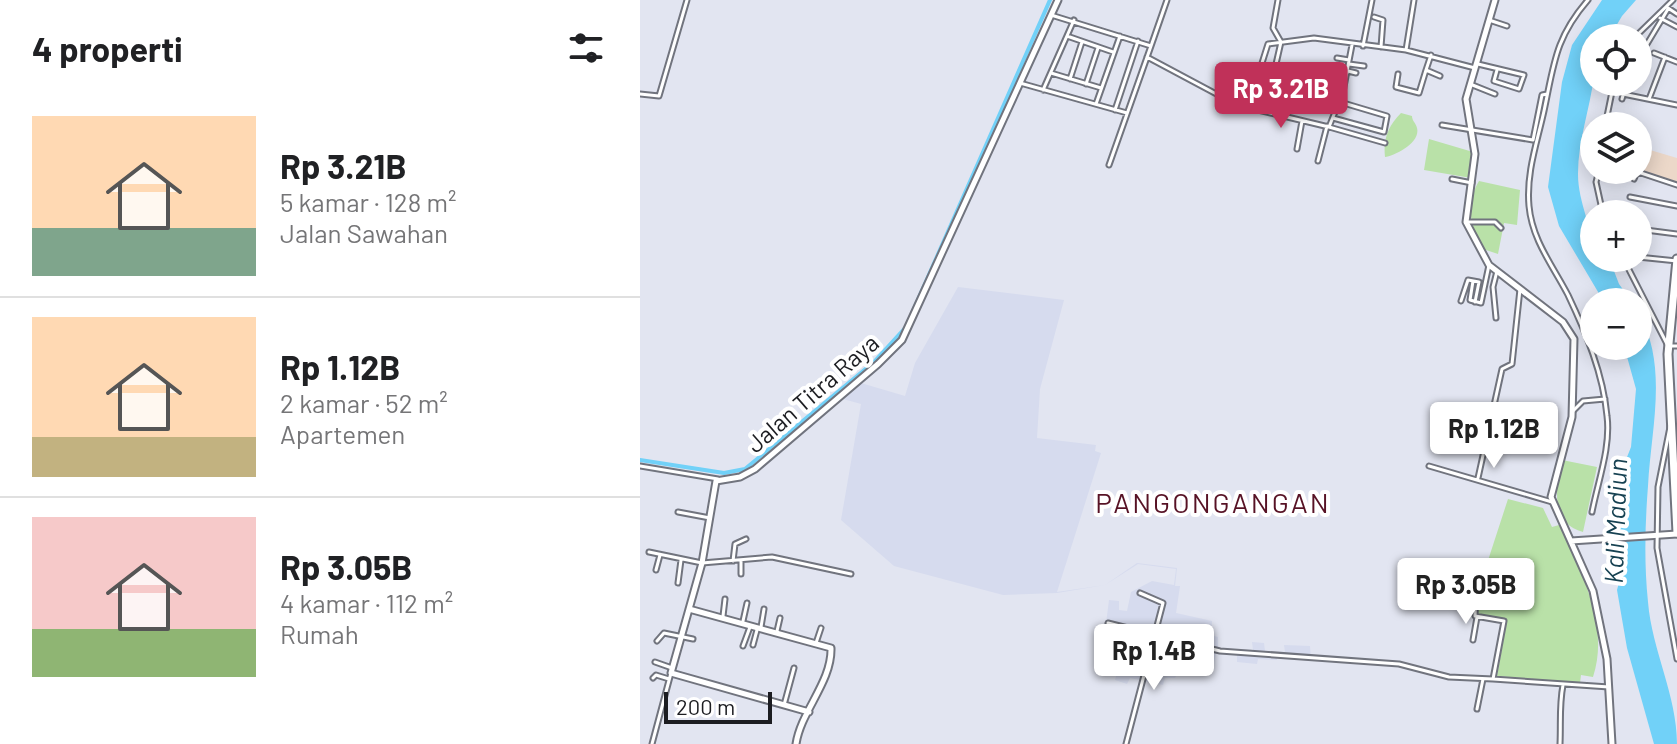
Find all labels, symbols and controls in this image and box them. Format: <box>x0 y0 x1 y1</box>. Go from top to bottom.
map controls <box>1580 24 1652 360</box>
button: locate <box>1580 24 1652 96</box>
icon: filters <box>564 26 608 70</box>
text: 4 properti <box>32 28 183 69</box>
pin: Rp 3.21B <box>1198 62 1364 130</box>
text: Rp 3.21B <box>1233 72 1329 103</box>
button: layers <box>1580 112 1652 184</box>
text: Rp 3.21B <box>280 145 406 186</box>
icon: home <box>96 148 192 244</box>
text: 5 kamar · 128 m² <box>280 186 457 217</box>
button: + <box>1580 200 1652 272</box>
text: Jalan Sawahan <box>280 217 448 248</box>
button: − <box>1580 288 1652 360</box>
street label: Jalan Titra Raya <box>740 328 884 458</box>
text: Rp 1.12B <box>280 346 400 387</box>
icon: home <box>96 349 192 445</box>
text: 2 kamar · 52 m² <box>280 387 448 418</box>
pin: Rp 1.12B <box>1411 402 1577 470</box>
text: Rp 1.12B <box>1448 412 1540 443</box>
text: Apartemen <box>280 418 405 449</box>
water label: Kali Madiun <box>1597 458 1632 584</box>
district label: PANGONGANGAN <box>1095 485 1331 519</box>
text: Rp 3.05B <box>280 546 412 587</box>
icon: home <box>96 549 192 645</box>
pin: Rp 3.05B <box>1383 558 1549 626</box>
text: Rp 3.05B <box>1415 568 1517 599</box>
text: 4 kamar · 112 m² <box>280 587 453 618</box>
text: Rumah <box>280 618 359 649</box>
pin: Rp 1.4B <box>1080 624 1228 692</box>
text: Rp 1.4B <box>1112 634 1196 665</box>
scale bar <box>664 688 772 724</box>
text: 200 m <box>676 693 735 719</box>

